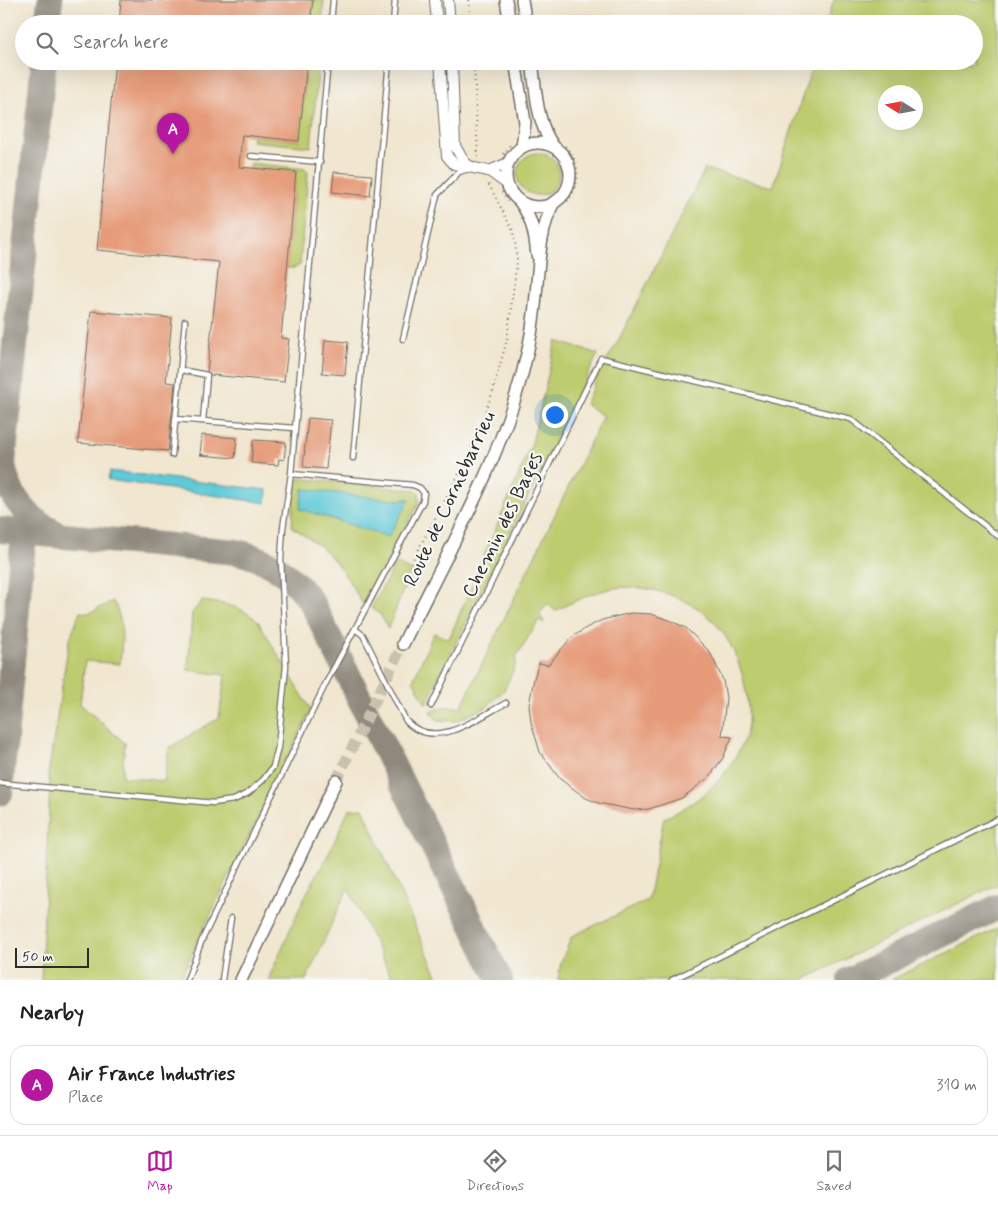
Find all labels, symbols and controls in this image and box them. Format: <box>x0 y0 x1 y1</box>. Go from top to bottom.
search box <box>15 15 983 70</box>
icon: search <box>33 29 61 57</box>
text: Search here <box>73 30 169 55</box>
north arrow <box>878 85 923 130</box>
pin: A <box>157 113 189 154</box>
your location <box>542 402 568 428</box>
street label: Route de Cornebarrieu <box>397 407 503 591</box>
street label: Chemin des Bages <box>456 448 552 603</box>
scale bar <box>15 945 89 968</box>
text: 50 m <box>22 948 53 966</box>
text: Nearby <box>20 999 84 1027</box>
text: Air France Industries <box>68 1062 235 1087</box>
text: A <box>32 1075 42 1096</box>
text: 310 m <box>936 1075 977 1096</box>
text: Place <box>68 1087 103 1108</box>
tab: Map <box>146 1147 174 1195</box>
tab: Directions <box>467 1147 524 1195</box>
tab: Saved <box>816 1147 852 1195</box>

